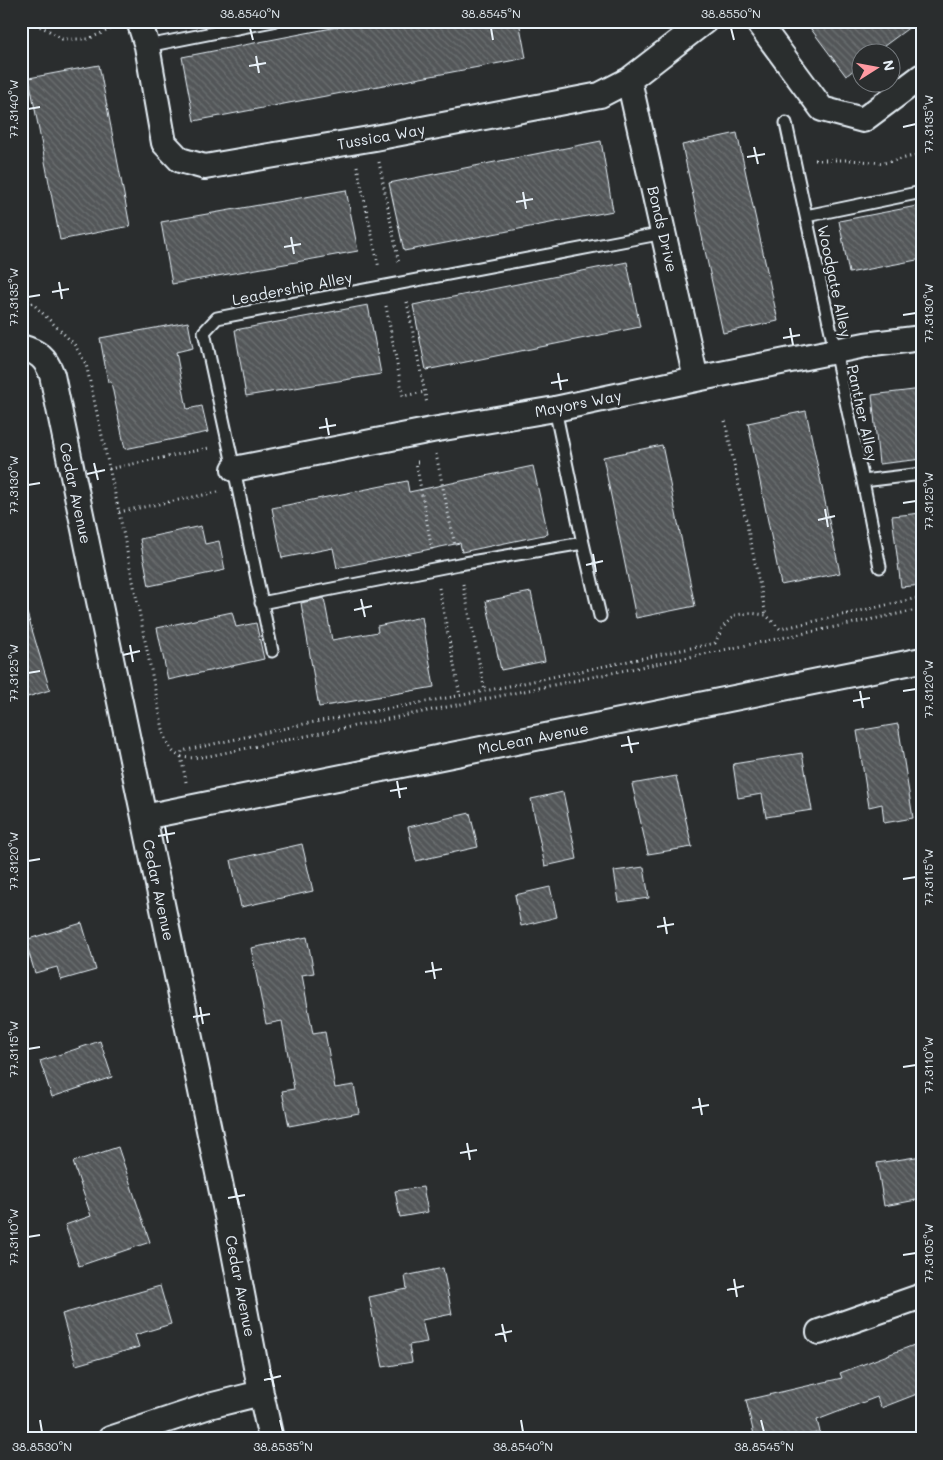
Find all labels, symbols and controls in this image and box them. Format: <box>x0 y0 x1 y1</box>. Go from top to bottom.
text: 38.8540°N <box>220 5 280 21</box>
text: 38.8545°N <box>461 5 521 21</box>
text: 38.8550°N <box>701 5 761 21</box>
north arrow <box>850 42 900 92</box>
text: N <box>879 58 900 72</box>
text: 77.3140°W <box>5 80 21 138</box>
text: 77.3135°W <box>920 95 936 153</box>
street label: Tussica Way <box>335 118 427 154</box>
street label: Bonds Drive <box>643 184 683 274</box>
street label: Woodgate Alley <box>813 223 857 339</box>
street label: Leadership Alley <box>230 266 354 309</box>
text: 77.3135°W <box>5 268 21 326</box>
text: 77.3130°W <box>920 284 936 342</box>
street label: Panther Alley <box>843 363 883 463</box>
street label: Mayors Way <box>533 385 623 421</box>
street label: Cedar Avenue <box>56 441 96 545</box>
text: 77.3130°W <box>5 456 21 514</box>
text: 77.3125°W <box>920 472 936 530</box>
text: 77.3125°W <box>5 644 21 702</box>
text: 77.3120°W <box>920 660 936 718</box>
street label: McLean Avenue <box>476 717 590 759</box>
text: 77.3120°W <box>5 832 21 890</box>
street label: Cedar Avenue <box>139 838 179 942</box>
text: 77.3115°W <box>920 849 936 905</box>
text: 77.3115°W <box>5 1021 21 1077</box>
text: 77.3110°W <box>920 1036 936 1094</box>
text: 77.3110°W <box>5 1208 21 1266</box>
text: 77.3105°W <box>920 1224 936 1282</box>
street label: Cedar Avenue <box>221 1233 261 1339</box>
text: 38.8530°N <box>12 1438 72 1454</box>
text: 38.8535°N <box>253 1438 313 1454</box>
text: 38.8540°N <box>493 1438 553 1454</box>
text: 38.8545°N <box>734 1438 794 1454</box>

